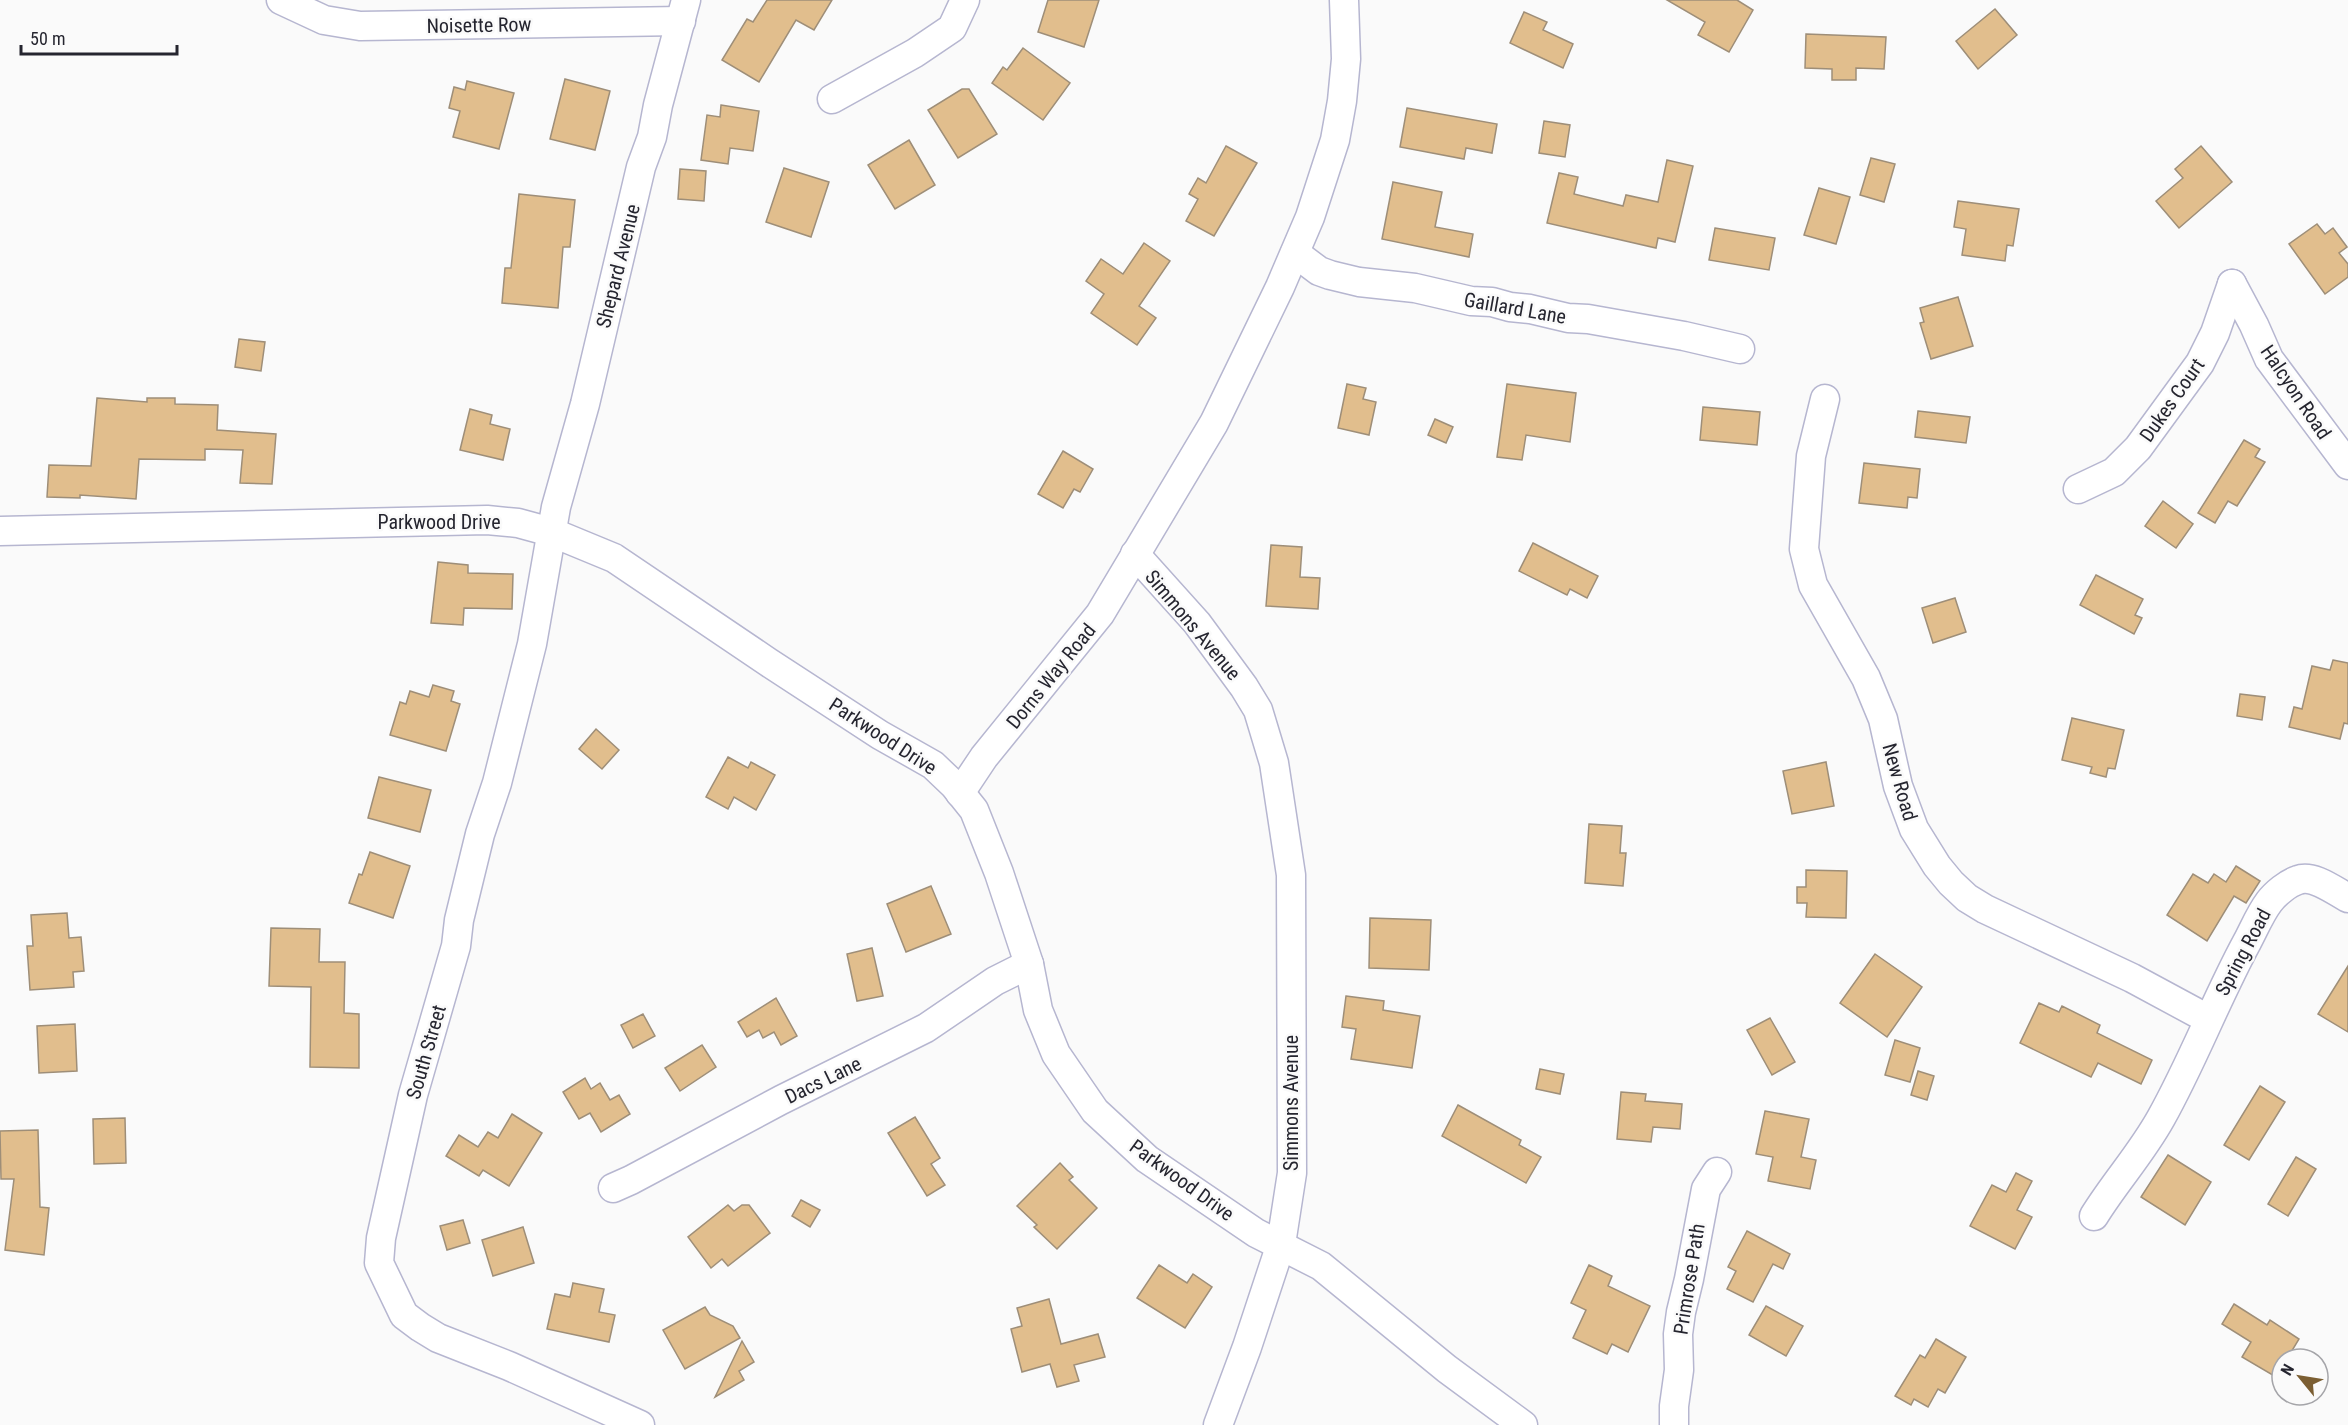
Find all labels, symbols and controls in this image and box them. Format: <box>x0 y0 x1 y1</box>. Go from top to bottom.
street label: Noisette Row <box>426 12 532 38</box>
scale bar <box>21 18 177 56</box>
text: 50 m <box>30 28 65 49</box>
street label: Shepard Avenue <box>591 202 645 330</box>
street label: Gaillard Lane <box>1462 287 1568 329</box>
street label: Halcyon Road <box>2256 340 2336 444</box>
street label: Dukes Court <box>2134 354 2210 446</box>
street label: Parkwood Drive <box>377 510 501 534</box>
street label: Simmons Avenue <box>1140 565 1246 685</box>
street label: Dorns Way Road <box>1001 619 1101 733</box>
street label: Parkwood Drive <box>825 692 941 780</box>
street label: New Road <box>1878 740 1922 824</box>
street label: Spring Road <box>2210 904 2276 1000</box>
street label: South Street <box>401 1002 451 1102</box>
street label: Simmons Avenue <box>1279 1035 1303 1171</box>
street label: Dacs Lane <box>781 1051 865 1109</box>
street label: Parkwood Drive <box>1125 1134 1239 1226</box>
street label: Primrose Path <box>1668 1222 1710 1336</box>
north arrow <box>2270 1347 2330 1407</box>
text: N <box>2277 1361 2298 1379</box>

